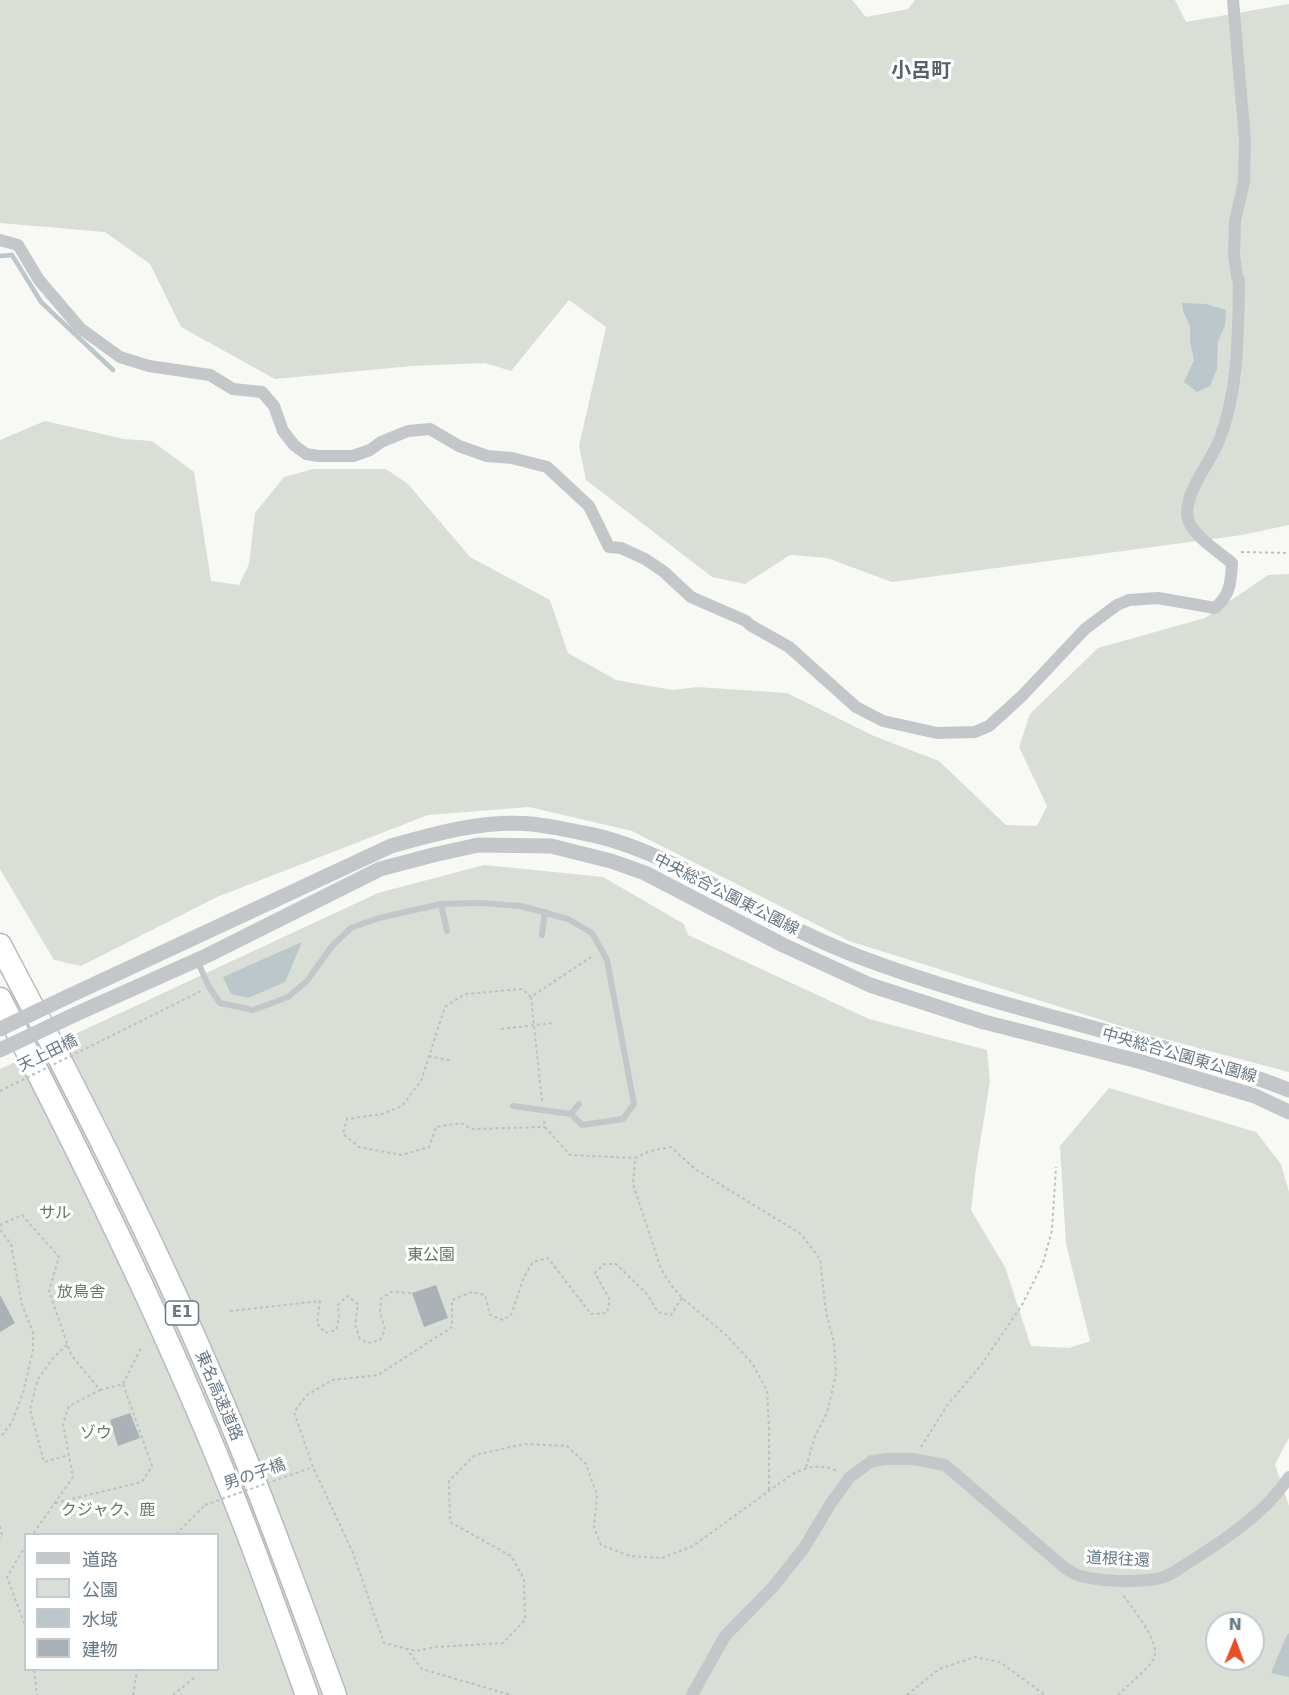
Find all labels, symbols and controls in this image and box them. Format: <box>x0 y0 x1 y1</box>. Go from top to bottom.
district label: 小呂町 <box>891 60 951 84</box>
street label: 中央総合公園東公園線 <box>650 850 802 940</box>
street label: 中央総合公園東公園線 <box>1099 1025 1259 1087</box>
street label: 天上田橋 <box>15 1031 81 1077</box>
park label: サル <box>39 1204 71 1224</box>
park label: 東公園 <box>407 1246 455 1266</box>
park label: 放鳥舎 <box>57 1283 105 1303</box>
road number: E1 <box>166 1301 198 1325</box>
street label: 東名高速道路 <box>190 1348 246 1444</box>
park label: ゾウ <box>80 1424 112 1444</box>
street label: 男の子橋 <box>222 1456 288 1494</box>
park label: クジャク、鹿 <box>61 1501 155 1521</box>
legend <box>24 1533 219 1671</box>
text: 道路 <box>82 1549 118 1570</box>
street label: 道根往還 <box>1086 1549 1150 1571</box>
text: 公園 <box>82 1579 118 1600</box>
text: 水域 <box>82 1609 118 1630</box>
north arrow <box>1205 1611 1265 1671</box>
text: N <box>1228 1615 1242 1634</box>
text: 建物 <box>82 1639 118 1660</box>

